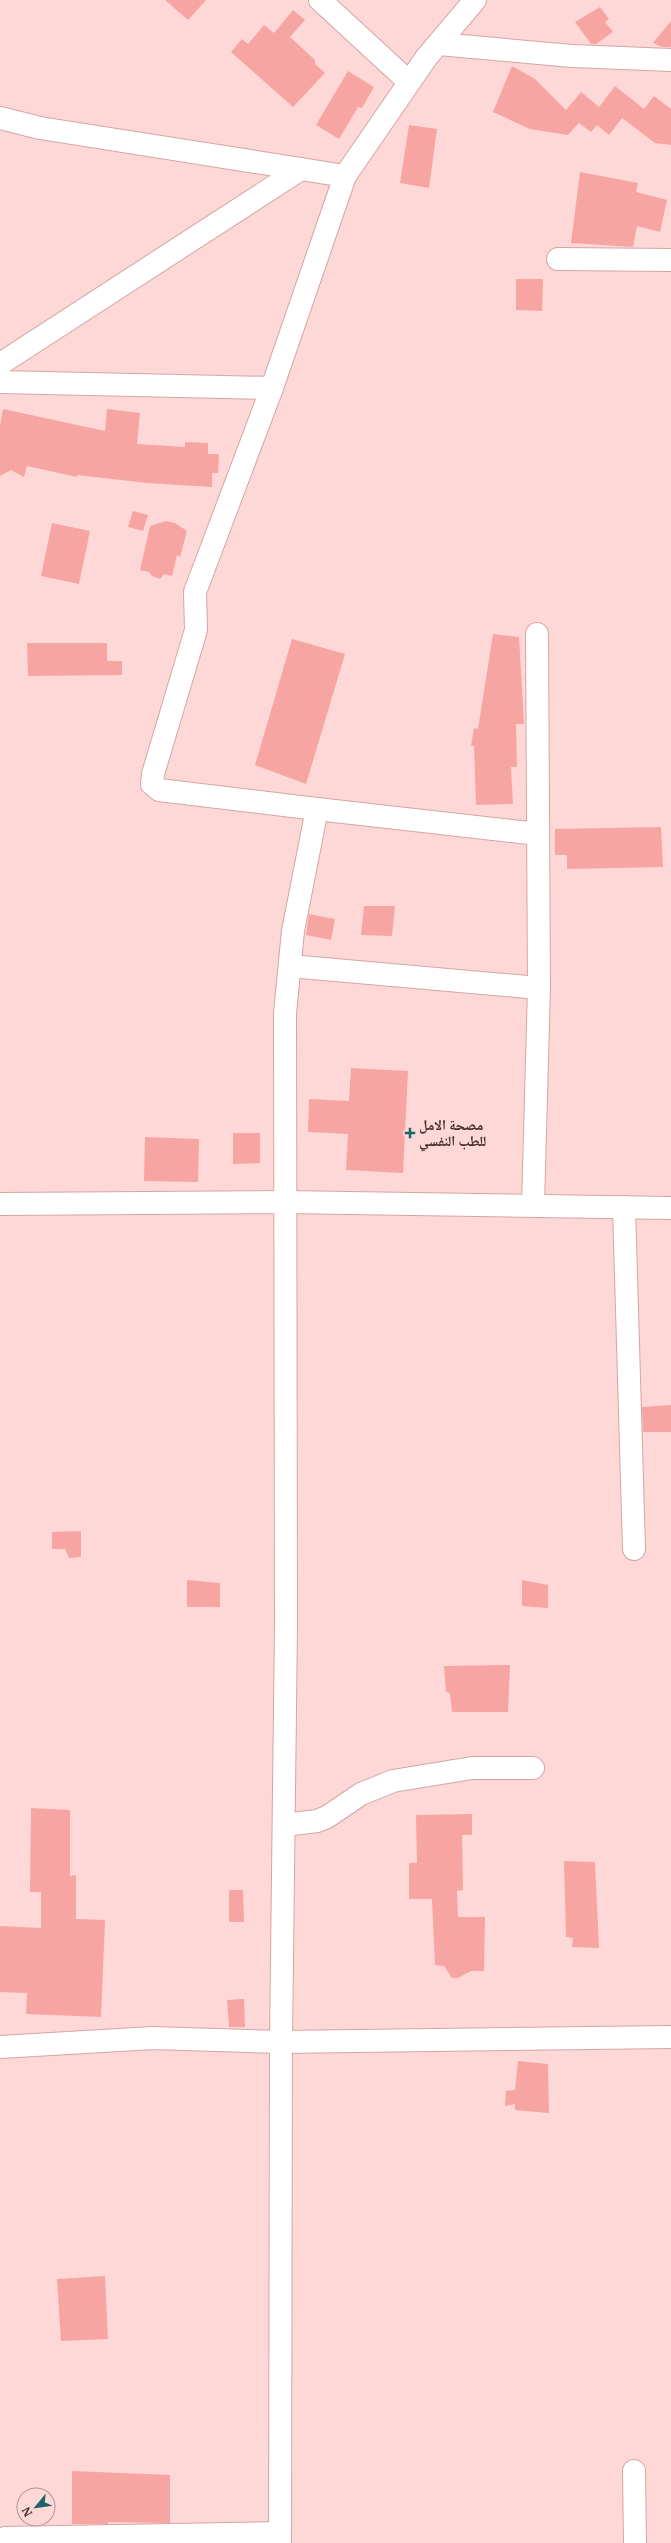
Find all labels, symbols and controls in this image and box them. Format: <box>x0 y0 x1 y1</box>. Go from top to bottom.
place label: مصحة الامل للطب النفسي <box>419 1116 486 1152</box>
marker: مصحة الامل للطب النفسي <box>404 1127 416 1139</box>
north arrow <box>16 2487 56 2527</box>
text: N <box>19 2504 35 2519</box>

